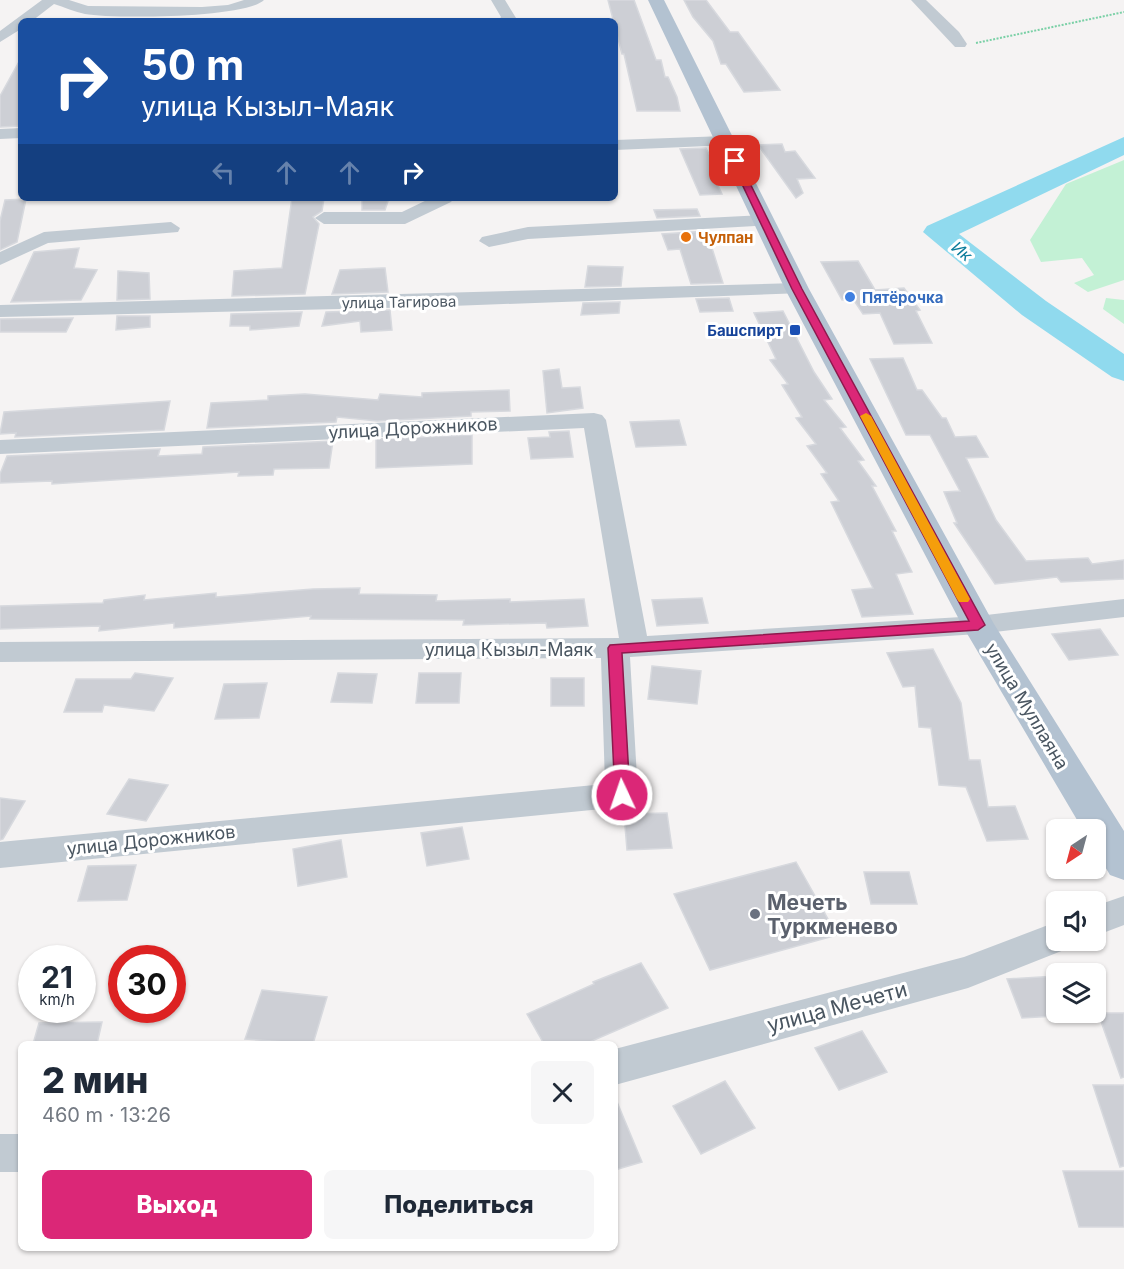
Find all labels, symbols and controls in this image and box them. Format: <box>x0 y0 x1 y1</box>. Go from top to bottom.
text: 50 m <box>141 39 244 90</box>
icon: right <box>42 42 120 120</box>
text: улица Кызыл-Маяк <box>141 90 394 123</box>
pin <box>709 135 760 186</box>
icon: arrive <box>718 144 751 177</box>
icon: left <box>207 156 240 189</box>
icon: ahead <box>270 156 303 189</box>
icon: ahead <box>333 156 366 189</box>
icon: right <box>396 156 429 189</box>
place label: Чулпан <box>698 228 753 247</box>
marker: Чулпан <box>679 230 693 244</box>
water label: Ик <box>948 237 977 266</box>
place label: Пятёрочка <box>862 288 943 307</box>
marker: Пятёрочка <box>843 290 857 304</box>
street label: улица Тагирова <box>342 292 456 312</box>
place label: Башспирт <box>707 321 783 340</box>
marker: Башспирт <box>788 323 802 337</box>
street label: улица Дорожников <box>328 413 498 443</box>
street label: улица Кызыл-Маяк <box>425 639 594 660</box>
street label: улица Муллаяна <box>981 639 1073 773</box>
position arrow <box>590 763 654 827</box>
north arrow <box>1046 819 1106 879</box>
map controls <box>1046 819 1106 1023</box>
street label: улица Дорожников <box>66 821 236 859</box>
place label: Мечеть Туркменево <box>767 890 898 939</box>
button: sound <box>1046 891 1106 951</box>
marker: Мечеть Туркменево <box>748 907 762 921</box>
speed limit sign: 30 <box>108 945 186 1023</box>
text: 21 <box>41 959 73 995</box>
button: layers <box>1046 963 1106 1023</box>
street label: улица Мечети <box>764 976 910 1038</box>
text: km/h <box>39 990 75 1009</box>
text: 2 мин <box>42 1058 148 1102</box>
button: close <box>531 1061 594 1124</box>
text: 460 m · 13:26 <box>42 1103 171 1127</box>
button: Выход <box>42 1170 312 1239</box>
button: Поделиться <box>324 1170 594 1239</box>

